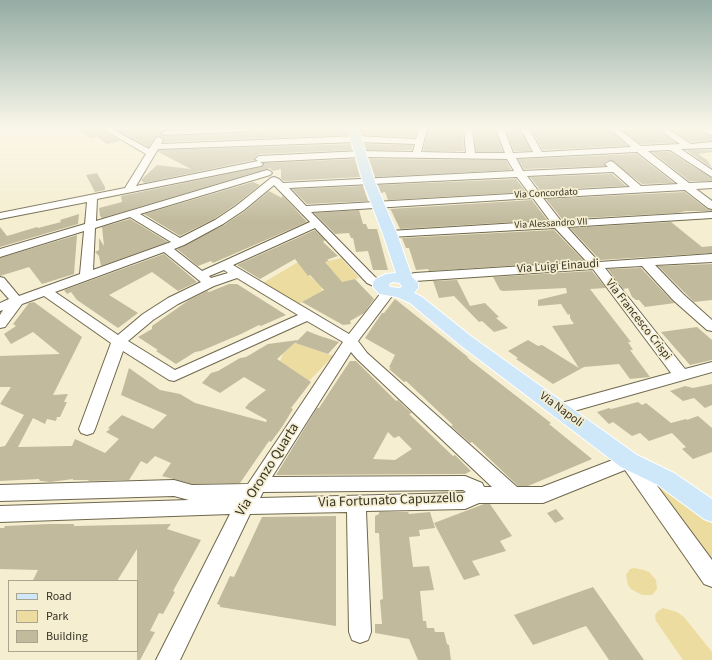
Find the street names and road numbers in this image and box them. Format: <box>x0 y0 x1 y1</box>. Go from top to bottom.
street label: Via Concordato <box>514 186 578 202</box>
street label: Via Alessandro VII <box>514 216 588 232</box>
street label: Via Luigi Einaudi <box>516 257 600 277</box>
street label: Via Francesco Crispi <box>602 277 674 363</box>
street label: Via Napoli <box>536 389 586 431</box>
street label: Via Oronzo Quarta <box>233 420 303 520</box>
street label: Via Fortunato Capuzzello <box>318 490 464 512</box>

